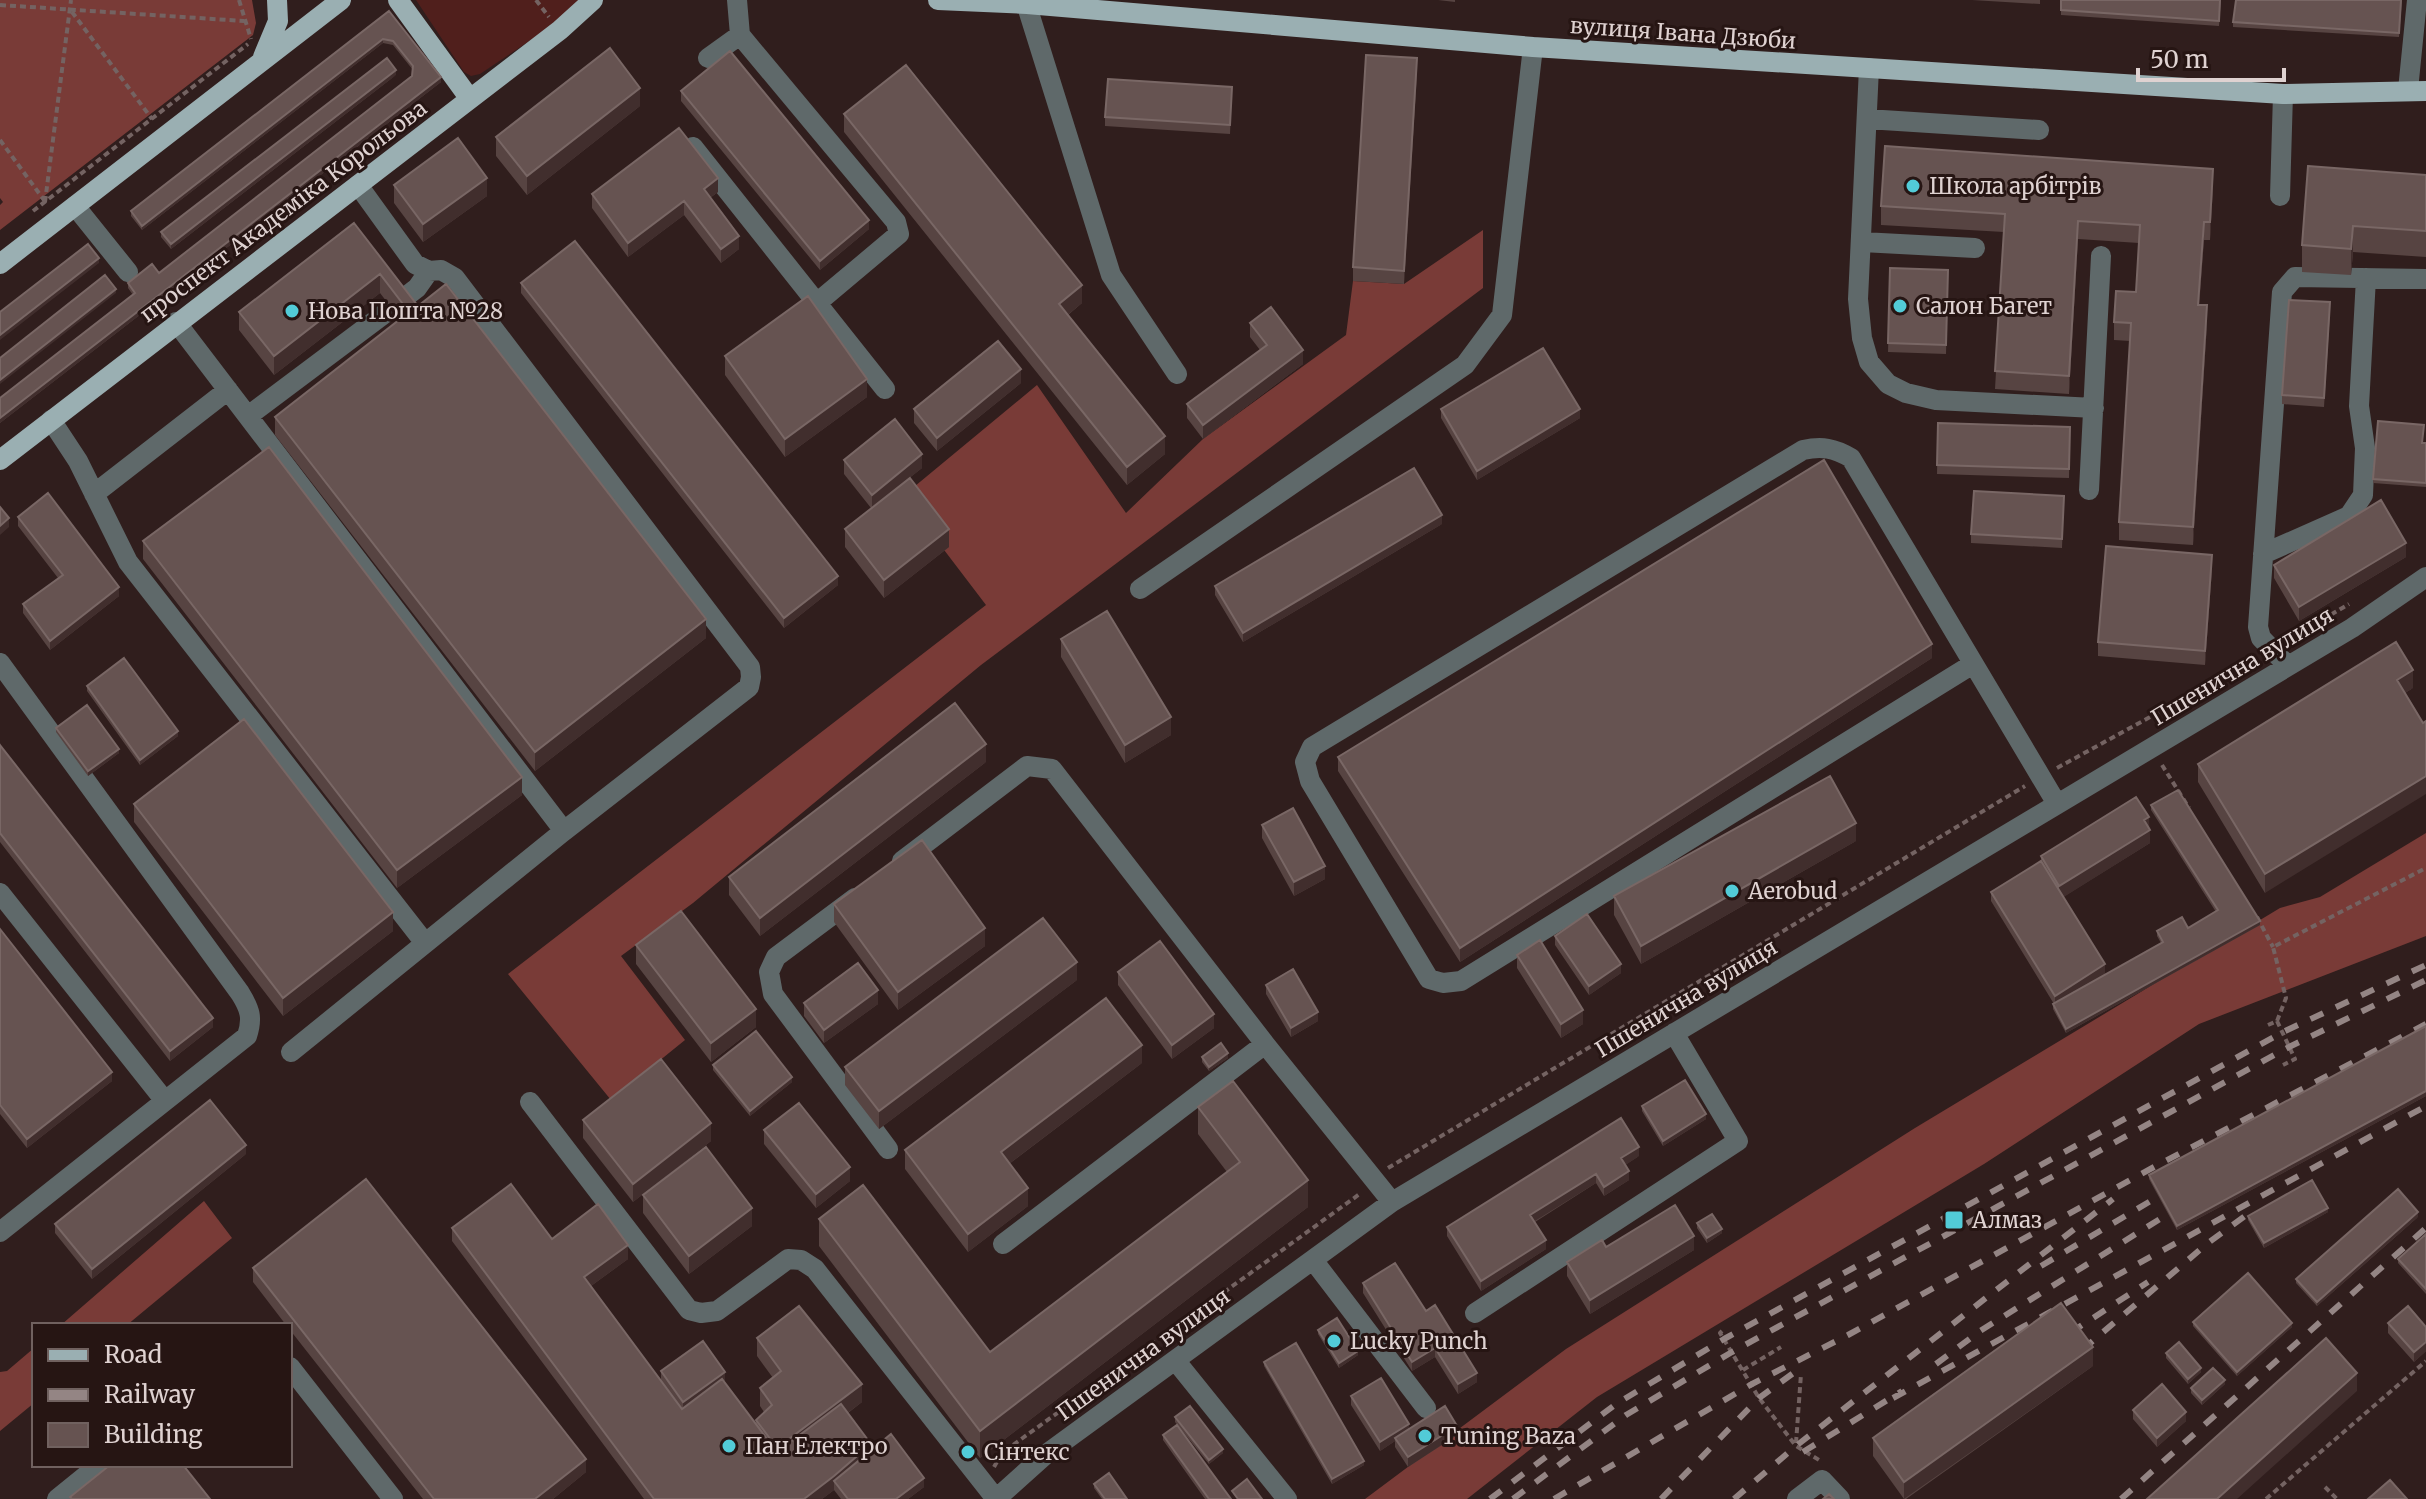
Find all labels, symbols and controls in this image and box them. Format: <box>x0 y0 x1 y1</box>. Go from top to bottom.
street label: вулиця Івана Дзюби <box>1569 11 1797 55</box>
scale bar <box>2138 32 2284 82</box>
text: 50 m <box>2150 44 2209 75</box>
street label: проспект Академіка Корольова <box>134 94 432 328</box>
place label: Школа арбітрів <box>1929 172 2102 200</box>
marker: Школа арбітрів <box>1904 177 1922 195</box>
place label: Салон Багет <box>1916 292 2052 320</box>
place label: Нова Пошта №28 <box>308 297 503 325</box>
marker: Салон Багет <box>1891 297 1909 315</box>
marker: Нова Пошта №28 <box>283 302 301 320</box>
street label: Пшенична вулиця <box>2146 601 2338 731</box>
place label: Aerobud <box>1747 877 1837 905</box>
marker: Aerobud <box>1723 882 1741 900</box>
street label: Пшенична вулиця <box>1590 933 1782 1063</box>
place label: Алмаз <box>1971 1206 2042 1234</box>
marker: Алмаз <box>1943 1209 1965 1231</box>
street label: Пшенична вулиця <box>1051 1282 1235 1426</box>
legend <box>32 1323 292 1467</box>
place label: Lucky Punch <box>1350 1327 1488 1355</box>
marker: Lucky Punch <box>1325 1332 1343 1350</box>
text: Road <box>104 1339 162 1370</box>
text: Railway <box>104 1379 195 1410</box>
text: Building <box>104 1419 203 1450</box>
place label: Tuning Baza <box>1441 1422 1576 1450</box>
marker: Tuning Baza <box>1416 1427 1434 1445</box>
place label: Пан Електро <box>745 1432 888 1460</box>
marker: Пан Електро <box>720 1437 738 1455</box>
place label: Сінтекс <box>984 1438 1070 1466</box>
marker: Сінтекс <box>959 1443 977 1461</box>

